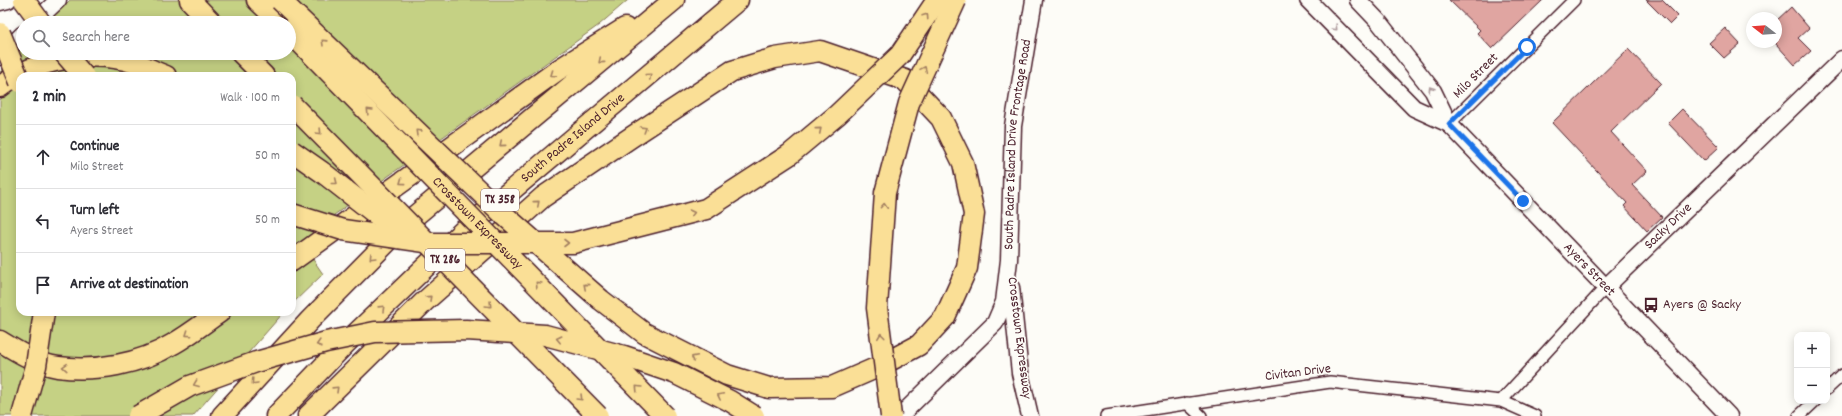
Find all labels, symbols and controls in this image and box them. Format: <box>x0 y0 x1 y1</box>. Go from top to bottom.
north arrow <box>1746 12 1782 48</box>
one-way arrow <box>922 13 929 20</box>
search box <box>16 16 296 60</box>
one-way arrow <box>1331 23 1338 31</box>
icon: search <box>30 27 52 49</box>
text: Search here <box>62 27 130 49</box>
street label: South Padre Island Drive Frontage Road <box>999 38 1037 250</box>
route start <box>1518 38 1536 56</box>
one-way arrow <box>321 39 329 47</box>
street label: Milo Street <box>1449 49 1503 103</box>
one-way arrow <box>599 56 606 63</box>
one-way arrow <box>919 65 927 73</box>
one-way arrow <box>550 69 557 77</box>
one-way arrow <box>644 73 651 80</box>
text: 2 min <box>32 86 66 110</box>
one-way arrow <box>1428 86 1436 93</box>
text: Walk · 100 m <box>220 89 280 108</box>
street label: South Padre Island Drive <box>517 89 630 188</box>
one-way arrow <box>366 108 373 116</box>
one-way arrow <box>640 126 647 134</box>
one-way arrow <box>314 127 322 135</box>
one-way arrow <box>814 128 821 135</box>
one-way arrow <box>415 130 423 137</box>
text: Continue <box>70 136 119 158</box>
one-way arrow <box>499 140 506 147</box>
icon: ahead <box>32 146 54 168</box>
text: 50 m <box>255 147 280 166</box>
text: Milo Street <box>70 158 123 177</box>
street label: Crosstown Expressway <box>427 173 527 275</box>
one-way arrow <box>330 177 337 184</box>
one-way arrow <box>399 177 406 185</box>
road number: TX 358 <box>481 189 519 211</box>
route end <box>1514 192 1532 210</box>
street label: Sacky Drive <box>1640 198 1697 255</box>
text: Turn left <box>70 200 119 222</box>
one-way arrow <box>532 200 540 207</box>
one-way arrow <box>879 203 888 209</box>
one-way arrow <box>689 209 695 217</box>
icon: left <box>32 210 54 232</box>
text: 50 m <box>255 211 280 230</box>
text: Ayers Street <box>70 222 133 241</box>
one-way arrow <box>563 239 569 247</box>
street label: Ayers Street <box>1558 239 1620 301</box>
road number: TX 286 <box>425 249 465 271</box>
one-way arrow <box>369 252 377 260</box>
icon: arrive <box>32 274 54 296</box>
text: Arrive at destination <box>70 274 188 296</box>
street label: Crosstown Expressway <box>1002 276 1036 400</box>
one-way arrow <box>535 281 543 289</box>
one-way arrow <box>583 284 591 291</box>
one-way arrow <box>424 295 432 303</box>
place label: Ayers @ Sacky <box>1663 295 1741 315</box>
bus stop icon: Ayers @ Sacky <box>1642 296 1660 314</box>
one-way arrow <box>484 300 492 308</box>
one-way arrow <box>377 305 385 313</box>
one-way arrow <box>185 329 192 337</box>
map controls <box>1794 332 1830 404</box>
button: + <box>1794 332 1830 368</box>
one-way arrow <box>877 333 886 339</box>
one-way arrow <box>556 335 562 343</box>
one-way arrow <box>316 339 323 348</box>
one-way arrow <box>690 355 698 363</box>
street label: Civitan Drive <box>1264 359 1332 387</box>
one-way arrow <box>62 363 68 371</box>
button: − <box>1794 368 1830 404</box>
one-way arrow <box>251 377 258 384</box>
one-way arrow <box>192 379 200 387</box>
one-way arrow <box>635 385 642 393</box>
one-way arrow <box>331 386 339 394</box>
one-way arrow <box>575 393 583 401</box>
one-way arrow <box>717 394 725 401</box>

